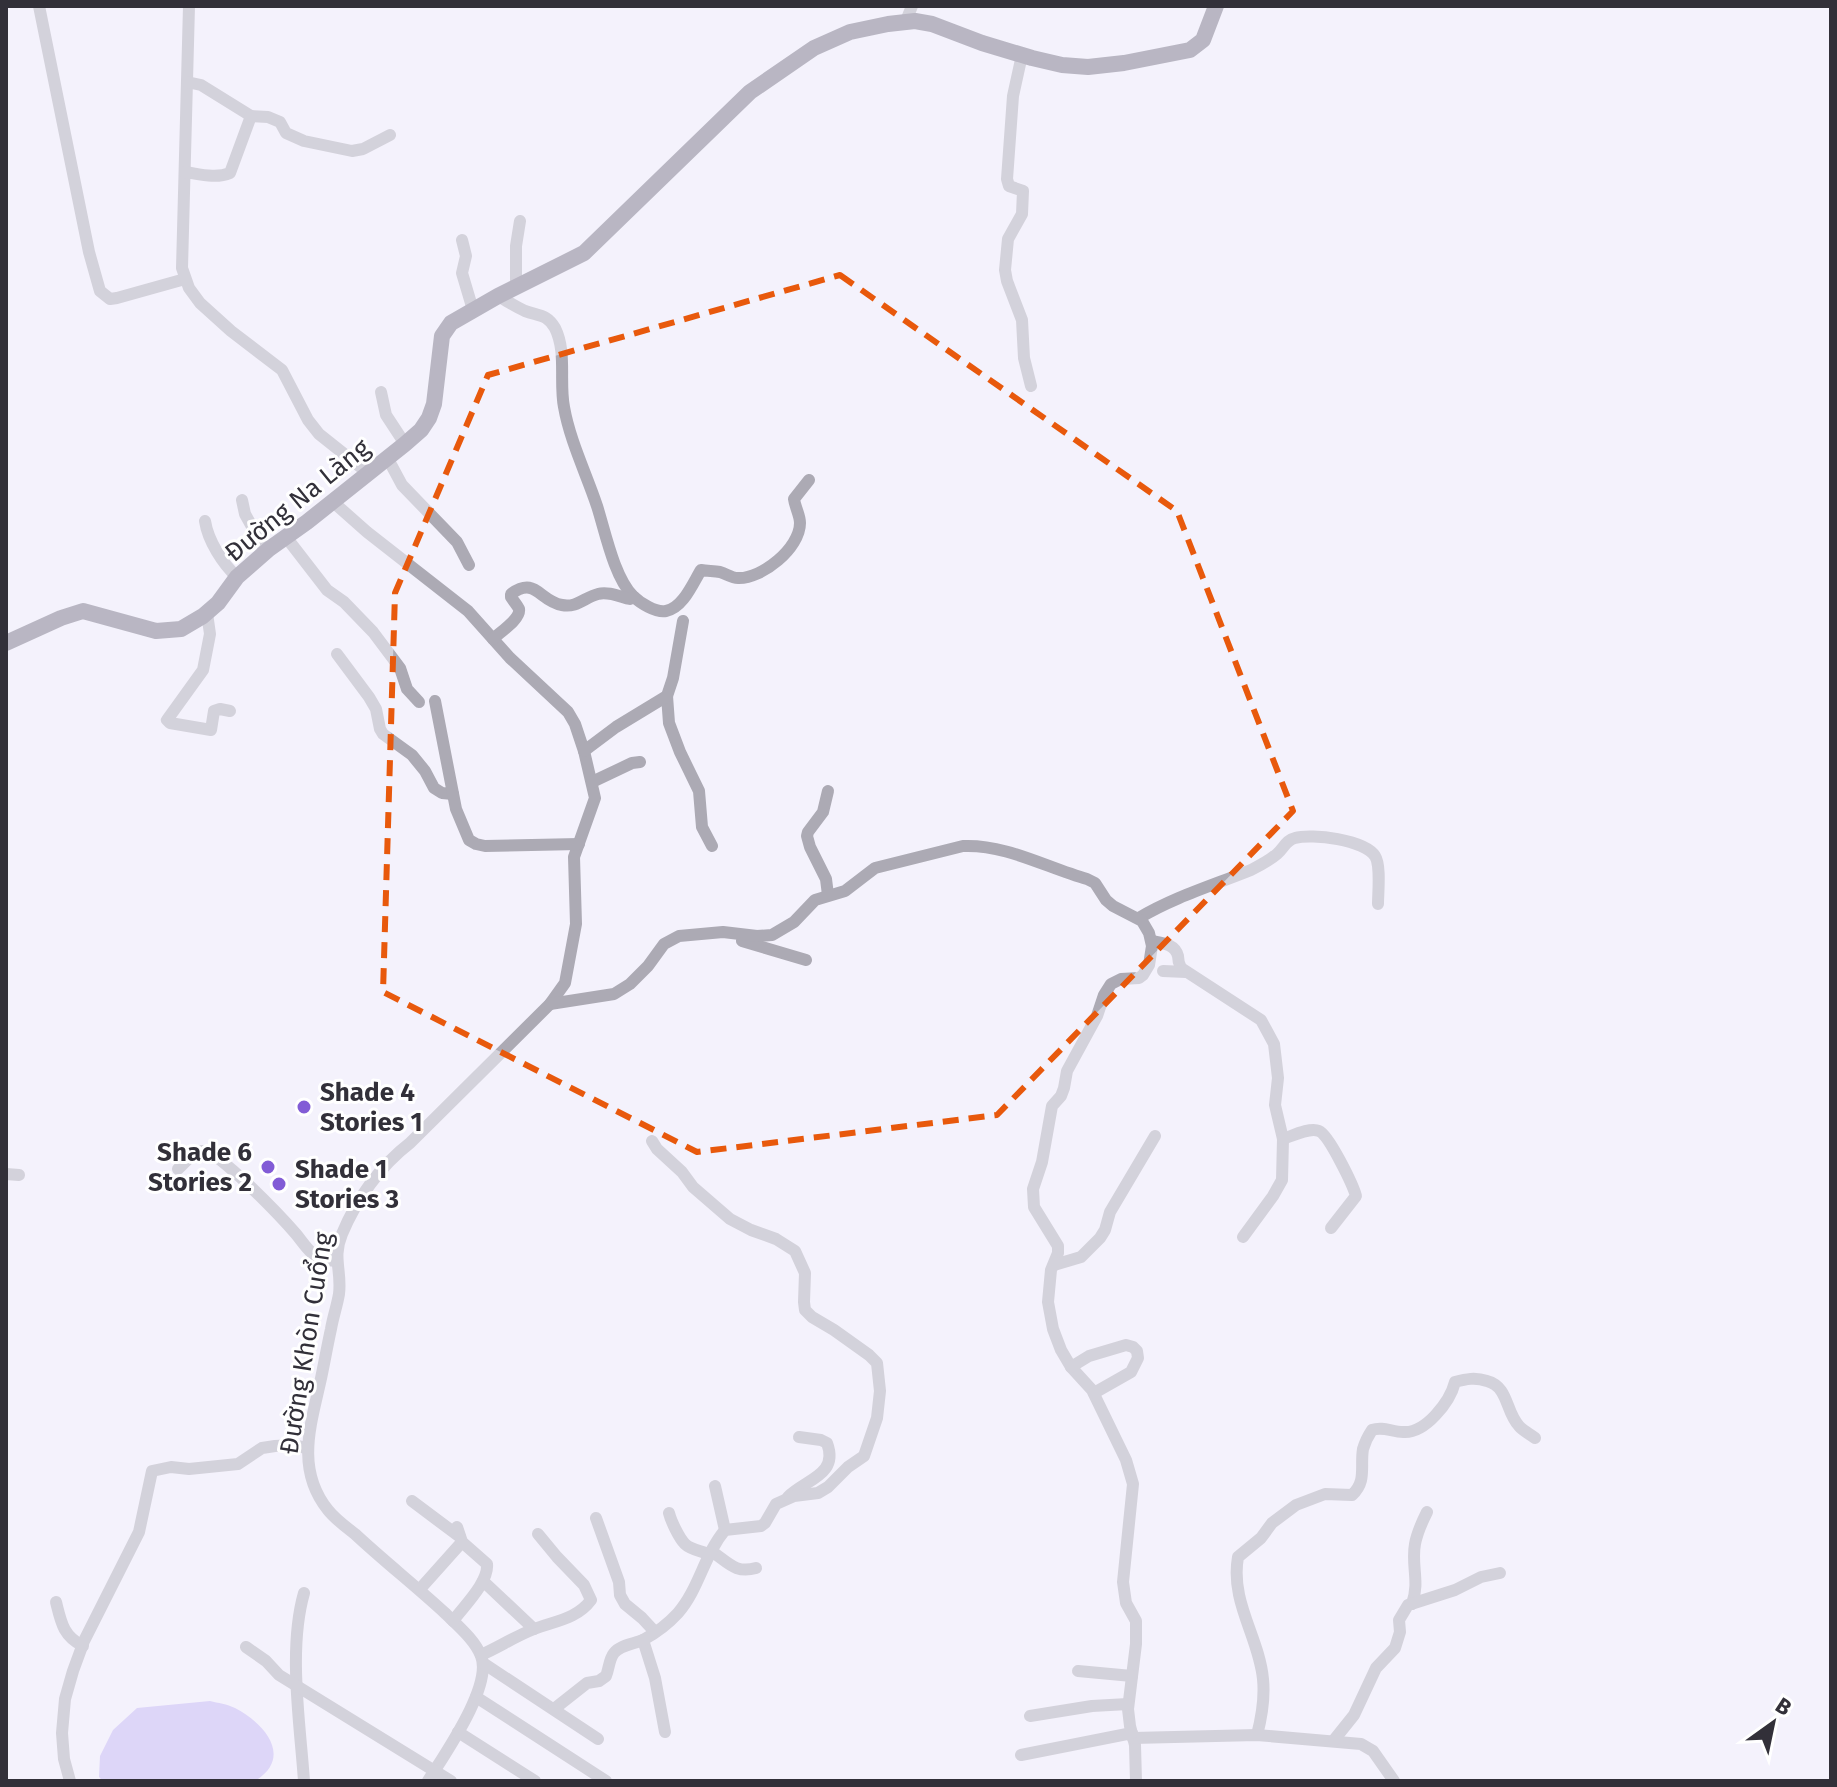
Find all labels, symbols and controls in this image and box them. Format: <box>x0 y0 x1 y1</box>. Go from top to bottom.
street label: Đường Na Làng <box>219 432 376 568</box>
place label: Shade 4 Stories 1 <box>320 1077 423 1138</box>
marker: Shade 4 Stories 1 <box>295 1098 313 1116</box>
place label: Shade 6 Stories 2 <box>148 1137 252 1198</box>
place label: Shade 1 Stories 3 <box>295 1154 399 1215</box>
marker: Shade 6 Stories 2 <box>259 1158 277 1176</box>
marker: Shade 1 Stories 3 <box>270 1175 288 1193</box>
street label: Đường Khòn Cuổng <box>273 1229 339 1456</box>
north arrow <box>1733 1683 1813 1763</box>
text: B <box>1771 1692 1797 1722</box>

